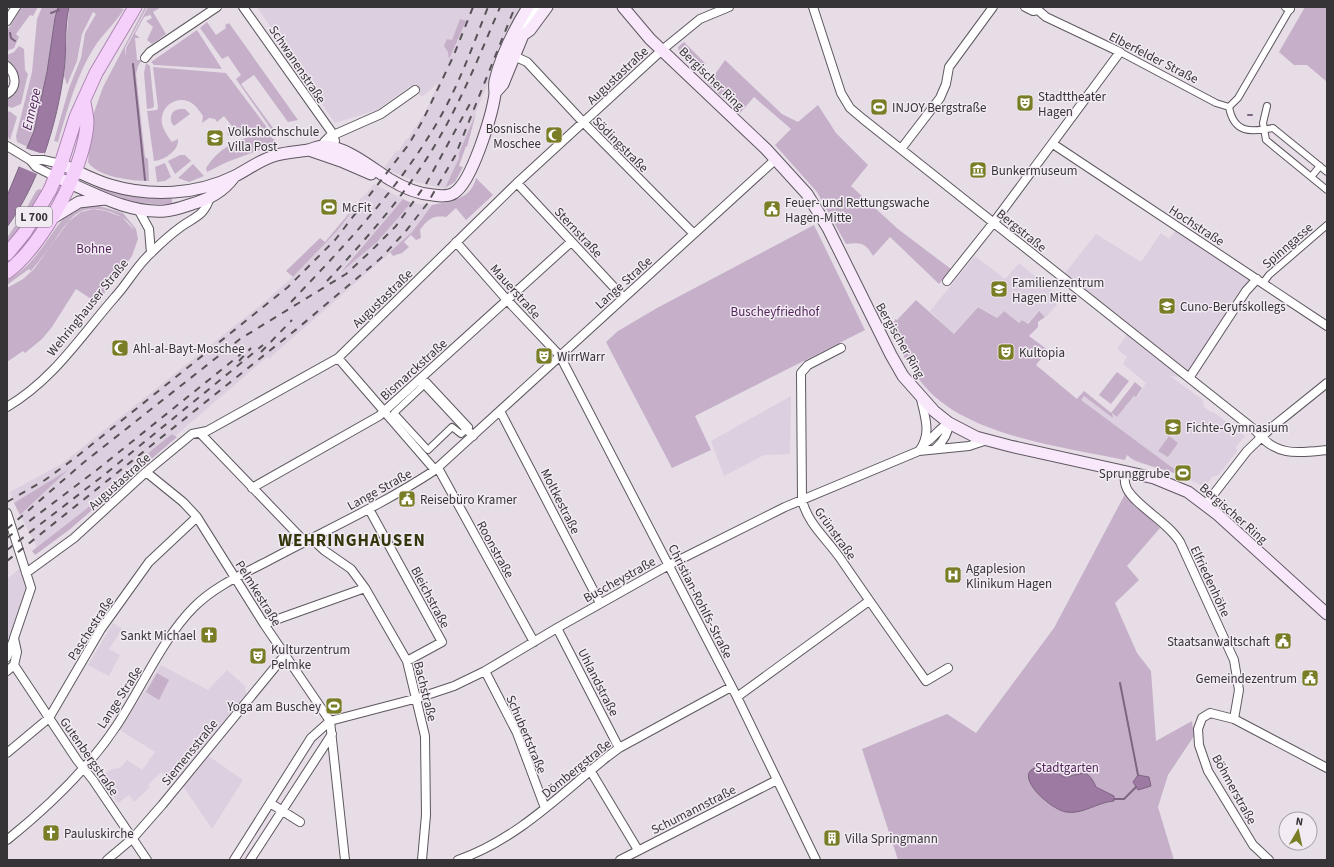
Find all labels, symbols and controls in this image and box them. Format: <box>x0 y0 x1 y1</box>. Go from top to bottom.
street label: Schwanenstraße <box>264 22 330 107</box>
street label: Elberfelder Straße <box>1106 28 1201 88</box>
street label: Augustastraße <box>583 43 652 109</box>
street label: Bergischer Ring <box>675 43 748 115</box>
water label: Ennepe <box>17 86 47 132</box>
place label: Stadttheater Hagen <box>1038 88 1106 121</box>
theatre icon: Stadttheater Hagen <box>1015 93 1035 113</box>
sports icon: INJOY Bergstraße <box>869 97 889 117</box>
place label: INJOY Bergstraße <box>892 99 987 117</box>
street label: Södingstraße <box>588 113 652 177</box>
place label: Bosnische Moschee <box>486 120 541 153</box>
place label: Volkshochschule Villa Post <box>228 123 319 156</box>
mosque icon: Bosnische Moschee <box>544 125 564 145</box>
school or university icon: Volkshochschule Villa Post <box>205 128 225 148</box>
museum icon: Bunkermuseum <box>968 160 988 180</box>
place label: Bunkermuseum <box>991 162 1078 180</box>
place label: Feuer- und Rettungswache Hagen-Mitte <box>785 194 930 227</box>
sports icon: McFit <box>319 197 339 217</box>
place label: McFit <box>342 199 372 217</box>
public building icon: Feuer- und Rettungswache Hagen-Mitte <box>762 199 782 219</box>
street label: Hochstraße <box>1165 201 1228 250</box>
street label: Sternstraße <box>550 203 606 262</box>
street label: Bergstraße <box>993 205 1050 256</box>
road number: L 700 <box>16 207 52 227</box>
street label: Spinngasse <box>1258 219 1317 273</box>
park label: Bohne <box>76 240 112 258</box>
street label: Lange Straße <box>591 252 656 313</box>
street label: Wehringhauser Straße <box>43 255 133 360</box>
street label: Mauerstraße <box>486 260 545 323</box>
street label: Augustastraße <box>348 265 417 332</box>
place label: Familienzentrum Hagen Mitte <box>1012 274 1104 307</box>
school or university icon: Familienzentrum Hagen Mitte <box>989 279 1009 299</box>
school or university icon: Cuno-Berufskollegs <box>1157 296 1177 316</box>
place label: Cuno-Berufskollegs <box>1180 298 1286 316</box>
street label: Bergischer Ring <box>871 299 929 382</box>
park label: Buscheyfriedhof <box>731 303 821 321</box>
street label: Bismarckstraße <box>376 335 451 405</box>
mosque icon: Ahl-al-Bayt-Moschee <box>110 338 130 358</box>
place label: Ahl-al-Bayt-Moschee <box>133 340 245 358</box>
theatre icon: Kultopia <box>996 342 1016 362</box>
place label: Kultopia <box>1019 344 1065 362</box>
theatre icon: WirrWarr <box>534 346 554 366</box>
place label: WirrWarr <box>557 348 606 366</box>
school or university icon: Fichte-Gymnasium <box>1163 417 1183 437</box>
place label: Fichte-Gymnasium <box>1186 419 1288 437</box>
street label: Augustastraße <box>85 449 155 514</box>
sports icon: Sprunggrube <box>1173 463 1193 483</box>
street label: Lange Straße <box>344 465 415 515</box>
place label: Sprunggrube <box>1099 465 1170 483</box>
street label: Moltkestraße <box>536 466 584 537</box>
street label: Bergischer Ring <box>1196 479 1271 549</box>
public building icon: Reisebüro Kramer <box>397 489 417 509</box>
place label: Reisebüro Kramer <box>420 491 518 509</box>
street label: Grünstraße <box>810 504 860 564</box>
street label: Roonstraße <box>472 518 518 581</box>
district label: WEHRINGHAUSEN <box>278 529 426 553</box>
street label: Christian-Rohlfs-Straße <box>663 541 737 662</box>
street label: Elfriedenhöhe <box>1186 543 1234 620</box>
street label: Buscheystraße <box>580 553 659 607</box>
street label: Pelmkestraße <box>231 557 286 630</box>
place label: Agaplesion Klinikum Hagen <box>966 560 1052 593</box>
street label: Bleichstraße <box>406 563 454 632</box>
hospital icon: Agaplesion Klinikum Hagen <box>943 565 963 585</box>
street label: Paschestraße <box>64 593 118 664</box>
church icon: Sankt Michael <box>199 625 219 645</box>
place label: Sankt Michael <box>120 627 196 645</box>
public building icon: Staatsanwaltschaft <box>1273 631 1293 651</box>
place label: Staatsanwaltschaft <box>1167 633 1270 651</box>
place label: Kulturzentrum Pelmke <box>271 641 350 674</box>
street label: Uhlandstraße <box>573 645 623 719</box>
theatre icon: Kulturzentrum Pelmke <box>248 646 268 666</box>
street label: Bachstraße <box>409 659 441 723</box>
street label: Lange Straße <box>93 663 147 732</box>
public building icon: Gemeindezentrum <box>1300 668 1320 688</box>
place label: Gemeindezentrum <box>1196 670 1297 688</box>
street label: Schubertstraße <box>501 692 551 776</box>
sports icon: Yoga am Buschey <box>324 696 344 716</box>
place label: Yoga am Buschey <box>226 698 321 716</box>
street label: Gutenbergstraße <box>56 714 123 799</box>
street label: Siemensstraße <box>157 716 222 790</box>
street label: Dömbergstraße <box>538 735 615 802</box>
street label: Böhmerstraße <box>1207 751 1261 828</box>
park label: Stadtgarten <box>1035 759 1099 777</box>
street label: Schumannstraße <box>648 781 739 839</box>
north arrow <box>1278 811 1318 851</box>
text: N <box>1295 814 1304 830</box>
church icon: Pauluskirche <box>41 823 61 843</box>
place label: Pauluskirche <box>64 825 134 843</box>
building icon: Villa Springmann <box>822 828 842 848</box>
place label: Villa Springmann <box>845 830 938 848</box>

